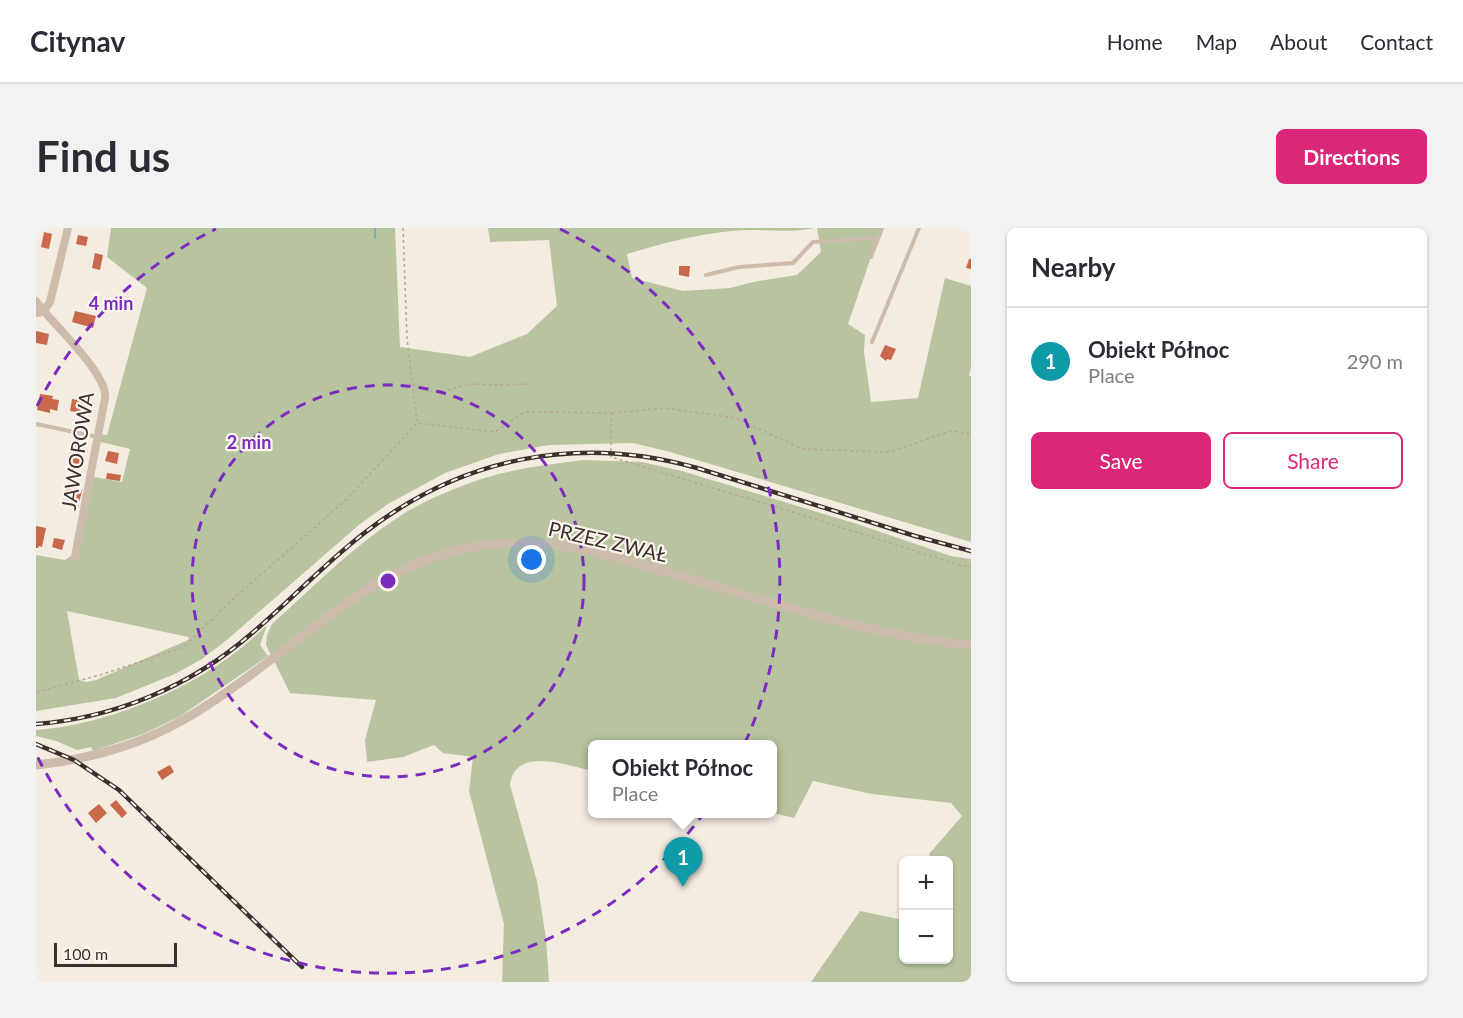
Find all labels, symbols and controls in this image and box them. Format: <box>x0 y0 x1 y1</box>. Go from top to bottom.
text: Citynav <box>30 24 125 58</box>
text: Home <box>1107 29 1163 54</box>
text: Map <box>1196 29 1237 54</box>
text: About <box>1270 29 1327 54</box>
text: Contact <box>1360 29 1433 54</box>
button: Directions <box>1276 129 1427 184</box>
text: Find us <box>36 131 170 181</box>
text: Nearby <box>1031 251 1116 283</box>
text: 4 min <box>89 292 133 314</box>
text: Obiekt Północ <box>1088 336 1229 363</box>
text: 1 <box>1045 349 1056 373</box>
text: 290 m <box>1347 349 1403 373</box>
text: Place <box>1088 363 1135 387</box>
street label: JAWOROWA <box>56 390 98 512</box>
text: 2 min <box>227 431 271 453</box>
button: Save <box>1031 432 1211 489</box>
button: Share <box>1223 432 1403 489</box>
street label: PRZEZ ZWAŁ <box>546 516 670 566</box>
your location <box>517 545 546 574</box>
centre of rings <box>378 571 398 591</box>
popup <box>588 740 777 818</box>
text: Obiekt Północ <box>612 754 753 781</box>
text: Place <box>612 781 658 805</box>
pin: 1 <box>664 838 702 887</box>
map controls <box>899 856 953 964</box>
button: + <box>899 856 953 910</box>
button: − <box>899 910 953 964</box>
scale bar <box>54 940 177 968</box>
text: 100 m <box>63 944 108 963</box>

